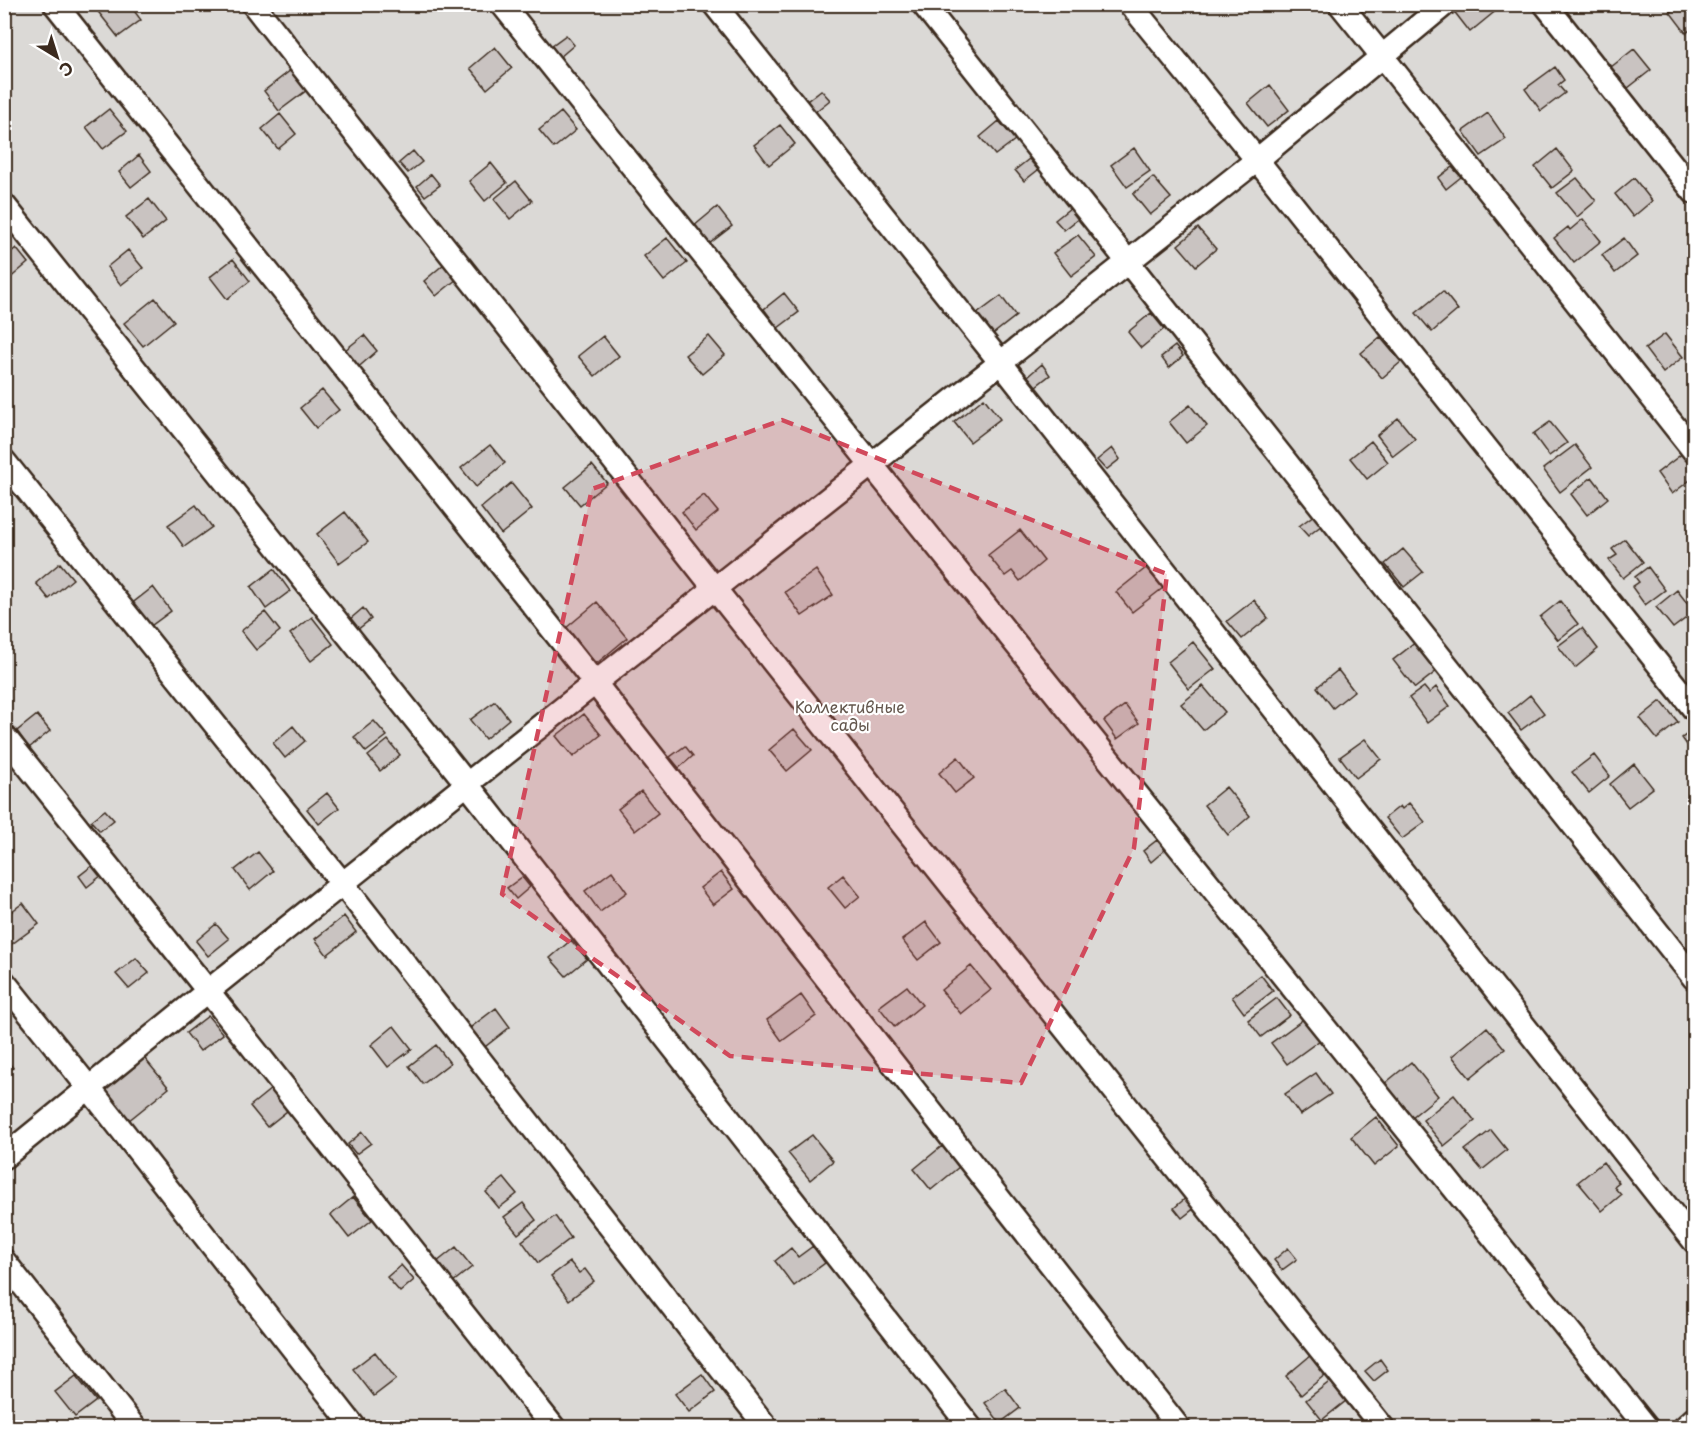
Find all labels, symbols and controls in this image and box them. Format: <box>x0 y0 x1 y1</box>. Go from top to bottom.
north arrow <box>27 27 87 87</box>
text: С <box>55 56 79 83</box>
park label: Коллективные сады <box>795 694 905 736</box>

